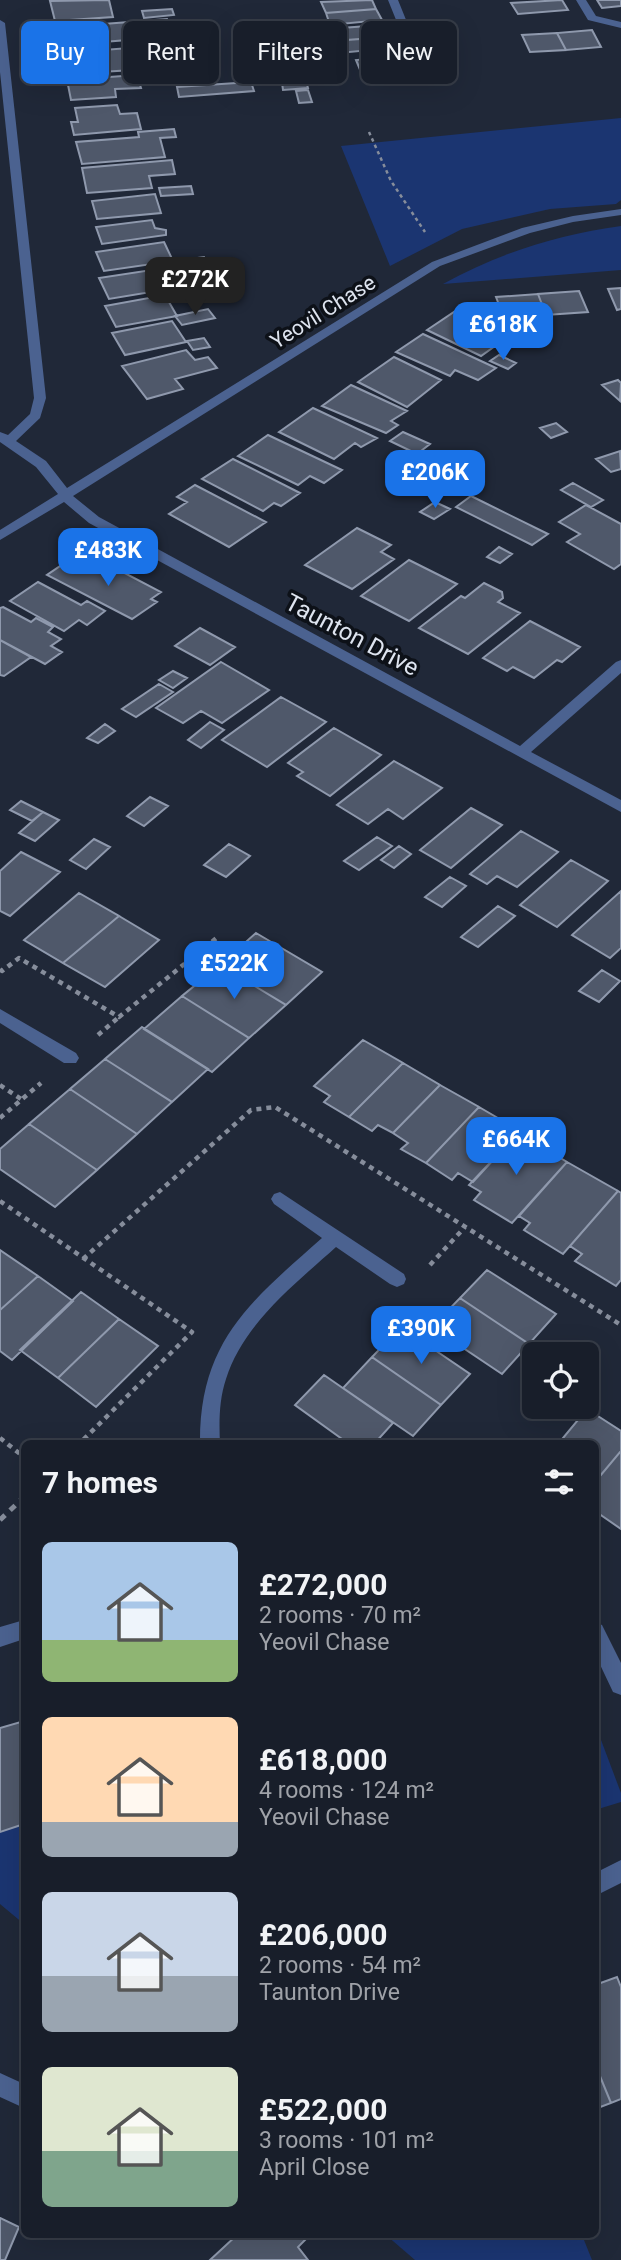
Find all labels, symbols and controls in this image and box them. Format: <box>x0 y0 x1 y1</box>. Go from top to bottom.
chip: Buy <box>21 21 109 84</box>
chip: Rent <box>123 21 219 84</box>
chip: Filters <box>233 21 347 84</box>
chip: New <box>361 21 457 84</box>
pin: £272K <box>146 258 244 317</box>
text: £272K <box>161 266 229 293</box>
street label: Yeovil Chase <box>266 270 380 354</box>
pin: £618K <box>454 302 552 362</box>
text: £618K <box>469 311 537 338</box>
pin: £206K <box>386 450 484 510</box>
text: £206K <box>401 459 469 486</box>
pin: £483K <box>59 528 157 588</box>
text: £483K <box>74 537 142 564</box>
street label: Taunton Drive <box>281 588 423 682</box>
pin: £522K <box>185 942 283 1001</box>
text: £522K <box>200 950 268 977</box>
pin: £664K <box>467 1118 565 1177</box>
text: £664K <box>482 1126 550 1153</box>
pin: £390K <box>372 1306 470 1366</box>
text: £390K <box>387 1315 455 1342</box>
map controls <box>522 1342 599 1419</box>
button: locate <box>522 1342 599 1419</box>
icon: filters <box>540 1463 578 1501</box>
text: 7 homes <box>42 1465 158 1500</box>
text: £272,000 <box>259 1567 387 1602</box>
icon: home <box>98 1570 182 1654</box>
text: 2 rooms · 70 m² <box>259 1602 421 1629</box>
text: Yeovil Chase <box>259 1629 389 1656</box>
text: £618,000 <box>259 1742 387 1777</box>
icon: home <box>98 1745 182 1829</box>
text: 4 rooms · 124 m² <box>259 1777 434 1804</box>
text: Yeovil Chase <box>259 1804 389 1831</box>
text: £206,000 <box>259 1917 387 1952</box>
icon: home <box>98 1920 182 2004</box>
text: 2 rooms · 54 m² <box>259 1952 421 1979</box>
text: Taunton Drive <box>259 1979 400 2006</box>
text: £522,000 <box>259 2092 387 2127</box>
icon: home <box>98 2095 182 2179</box>
text: 3 rooms · 101 m² <box>259 2127 434 2154</box>
text: April Close <box>259 2154 369 2181</box>

